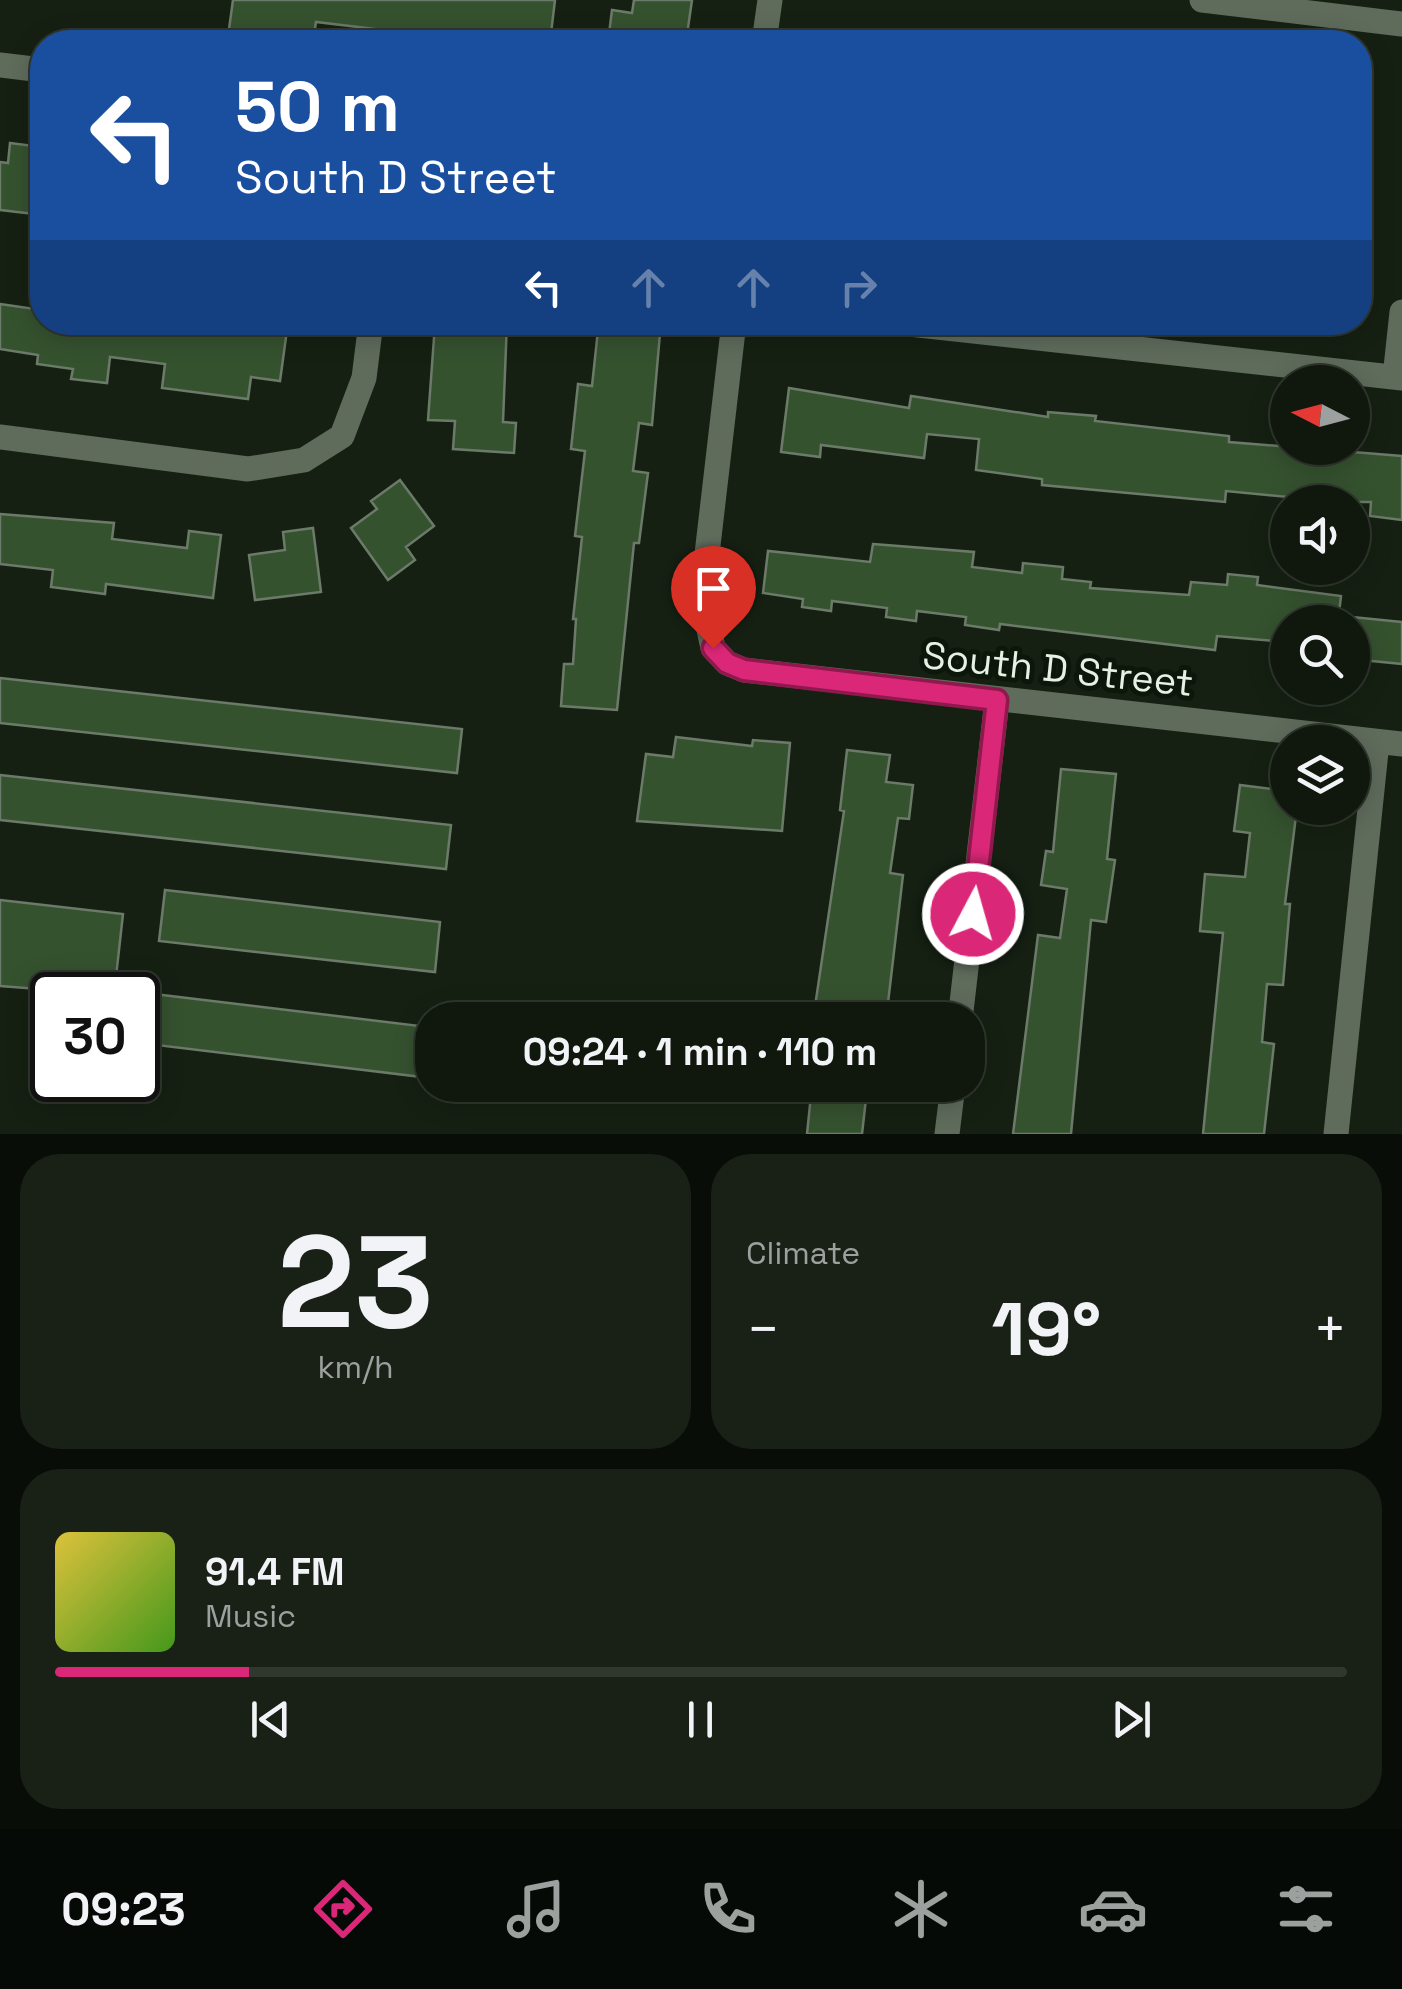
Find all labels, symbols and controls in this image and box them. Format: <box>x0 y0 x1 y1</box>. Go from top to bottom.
text: 50 m <box>235 62 400 151</box>
icon: left <box>70 70 200 200</box>
text: South D Street <box>235 149 557 206</box>
icon: left <box>516 260 571 315</box>
icon: ahead <box>621 260 676 315</box>
icon: ahead <box>726 260 781 315</box>
icon: right <box>831 260 886 315</box>
north arrow <box>1270 365 1370 465</box>
map controls <box>1270 365 1370 825</box>
button: sound <box>1270 485 1370 585</box>
pin <box>671 546 756 649</box>
icon: arrive <box>686 561 741 616</box>
button: search <box>1270 605 1370 705</box>
street label: South D Street <box>920 631 1196 707</box>
button: layers <box>1270 725 1370 825</box>
position arrow <box>921 862 1025 966</box>
speed limit sign: 30 <box>30 972 160 1102</box>
text: 09:24 · 1 min · 110 m <box>523 1028 877 1076</box>
text: 23 <box>277 1199 434 1365</box>
text: Climate <box>746 1233 860 1273</box>
text: 19° <box>992 1281 1101 1377</box>
text: − <box>746 1294 780 1364</box>
text: + <box>1313 1294 1347 1364</box>
text: km/h <box>317 1347 394 1387</box>
text: 91.4 FM <box>205 1548 345 1596</box>
text: Music <box>205 1596 296 1636</box>
icon: previous <box>243 1692 298 1747</box>
icon: pause <box>673 1692 728 1747</box>
icon: next <box>1104 1692 1159 1747</box>
icon: directions <box>308 1874 378 1944</box>
icon: music <box>501 1874 571 1944</box>
icon: phone <box>693 1874 763 1944</box>
icon: climate <box>886 1874 956 1944</box>
icon: car <box>1078 1874 1148 1944</box>
icon: filters <box>1271 1874 1341 1944</box>
text: 09:23 <box>61 1881 186 1938</box>

